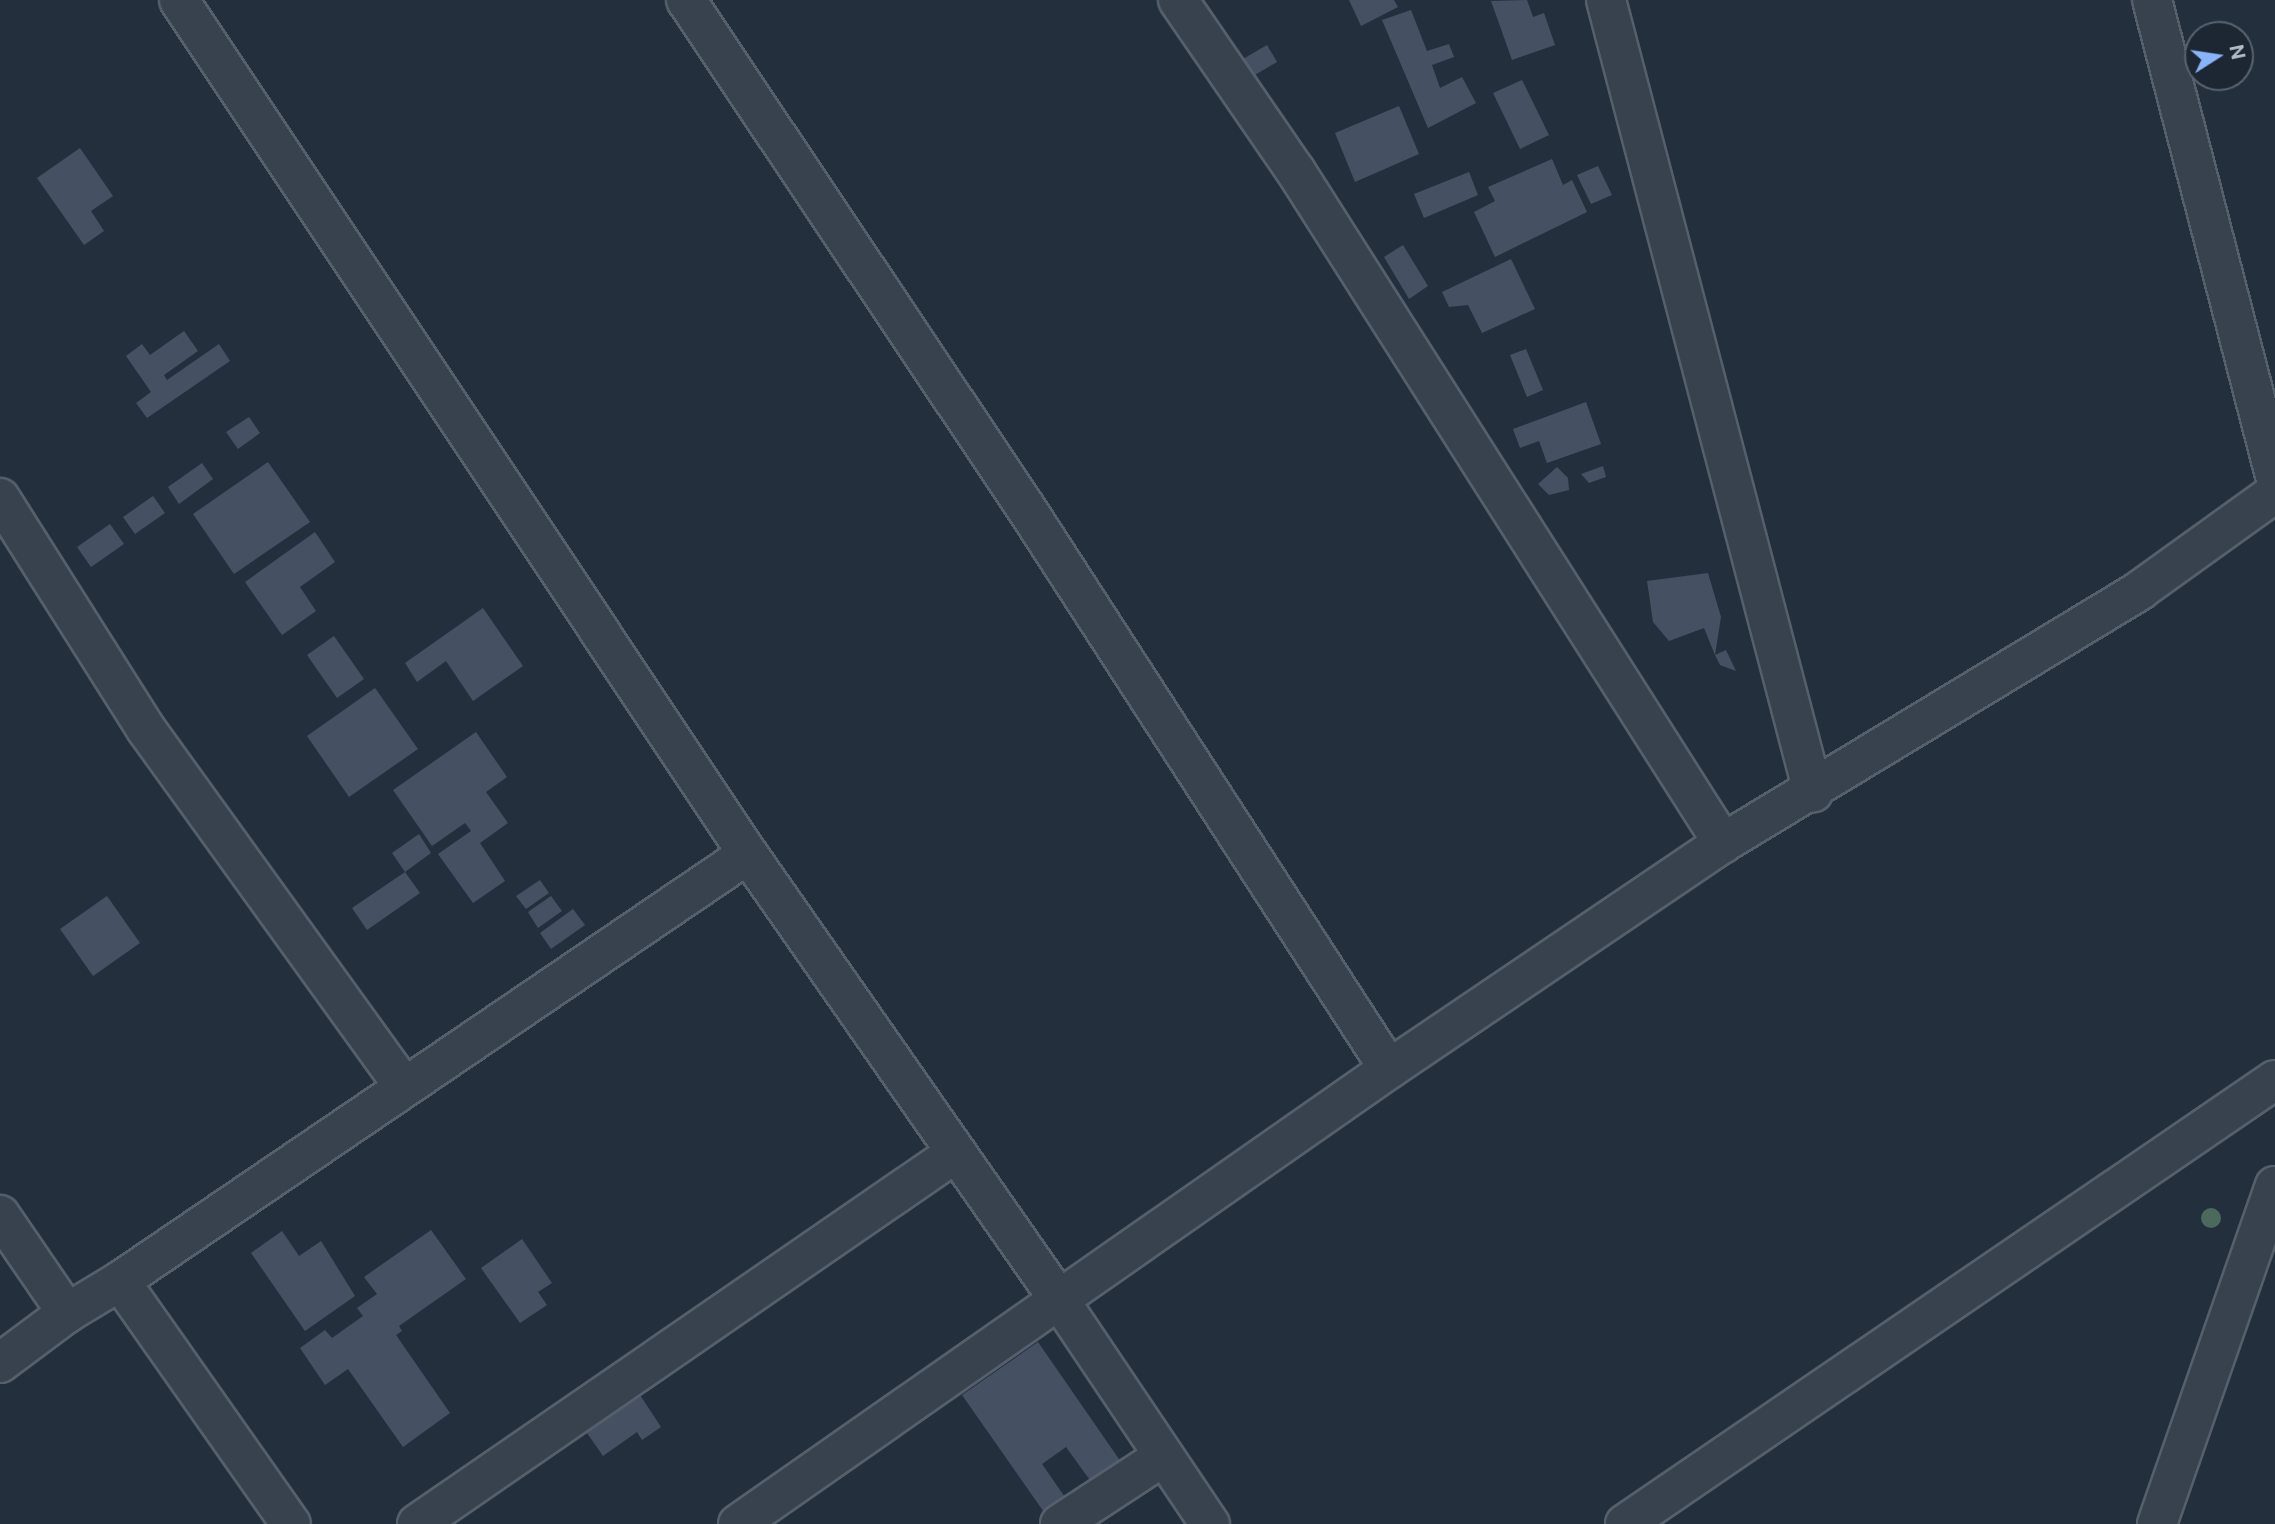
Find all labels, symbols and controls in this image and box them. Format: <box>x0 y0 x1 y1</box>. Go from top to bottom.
north arrow <box>2184 21 2254 91</box>
text: N <box>2225 42 2250 62</box>

